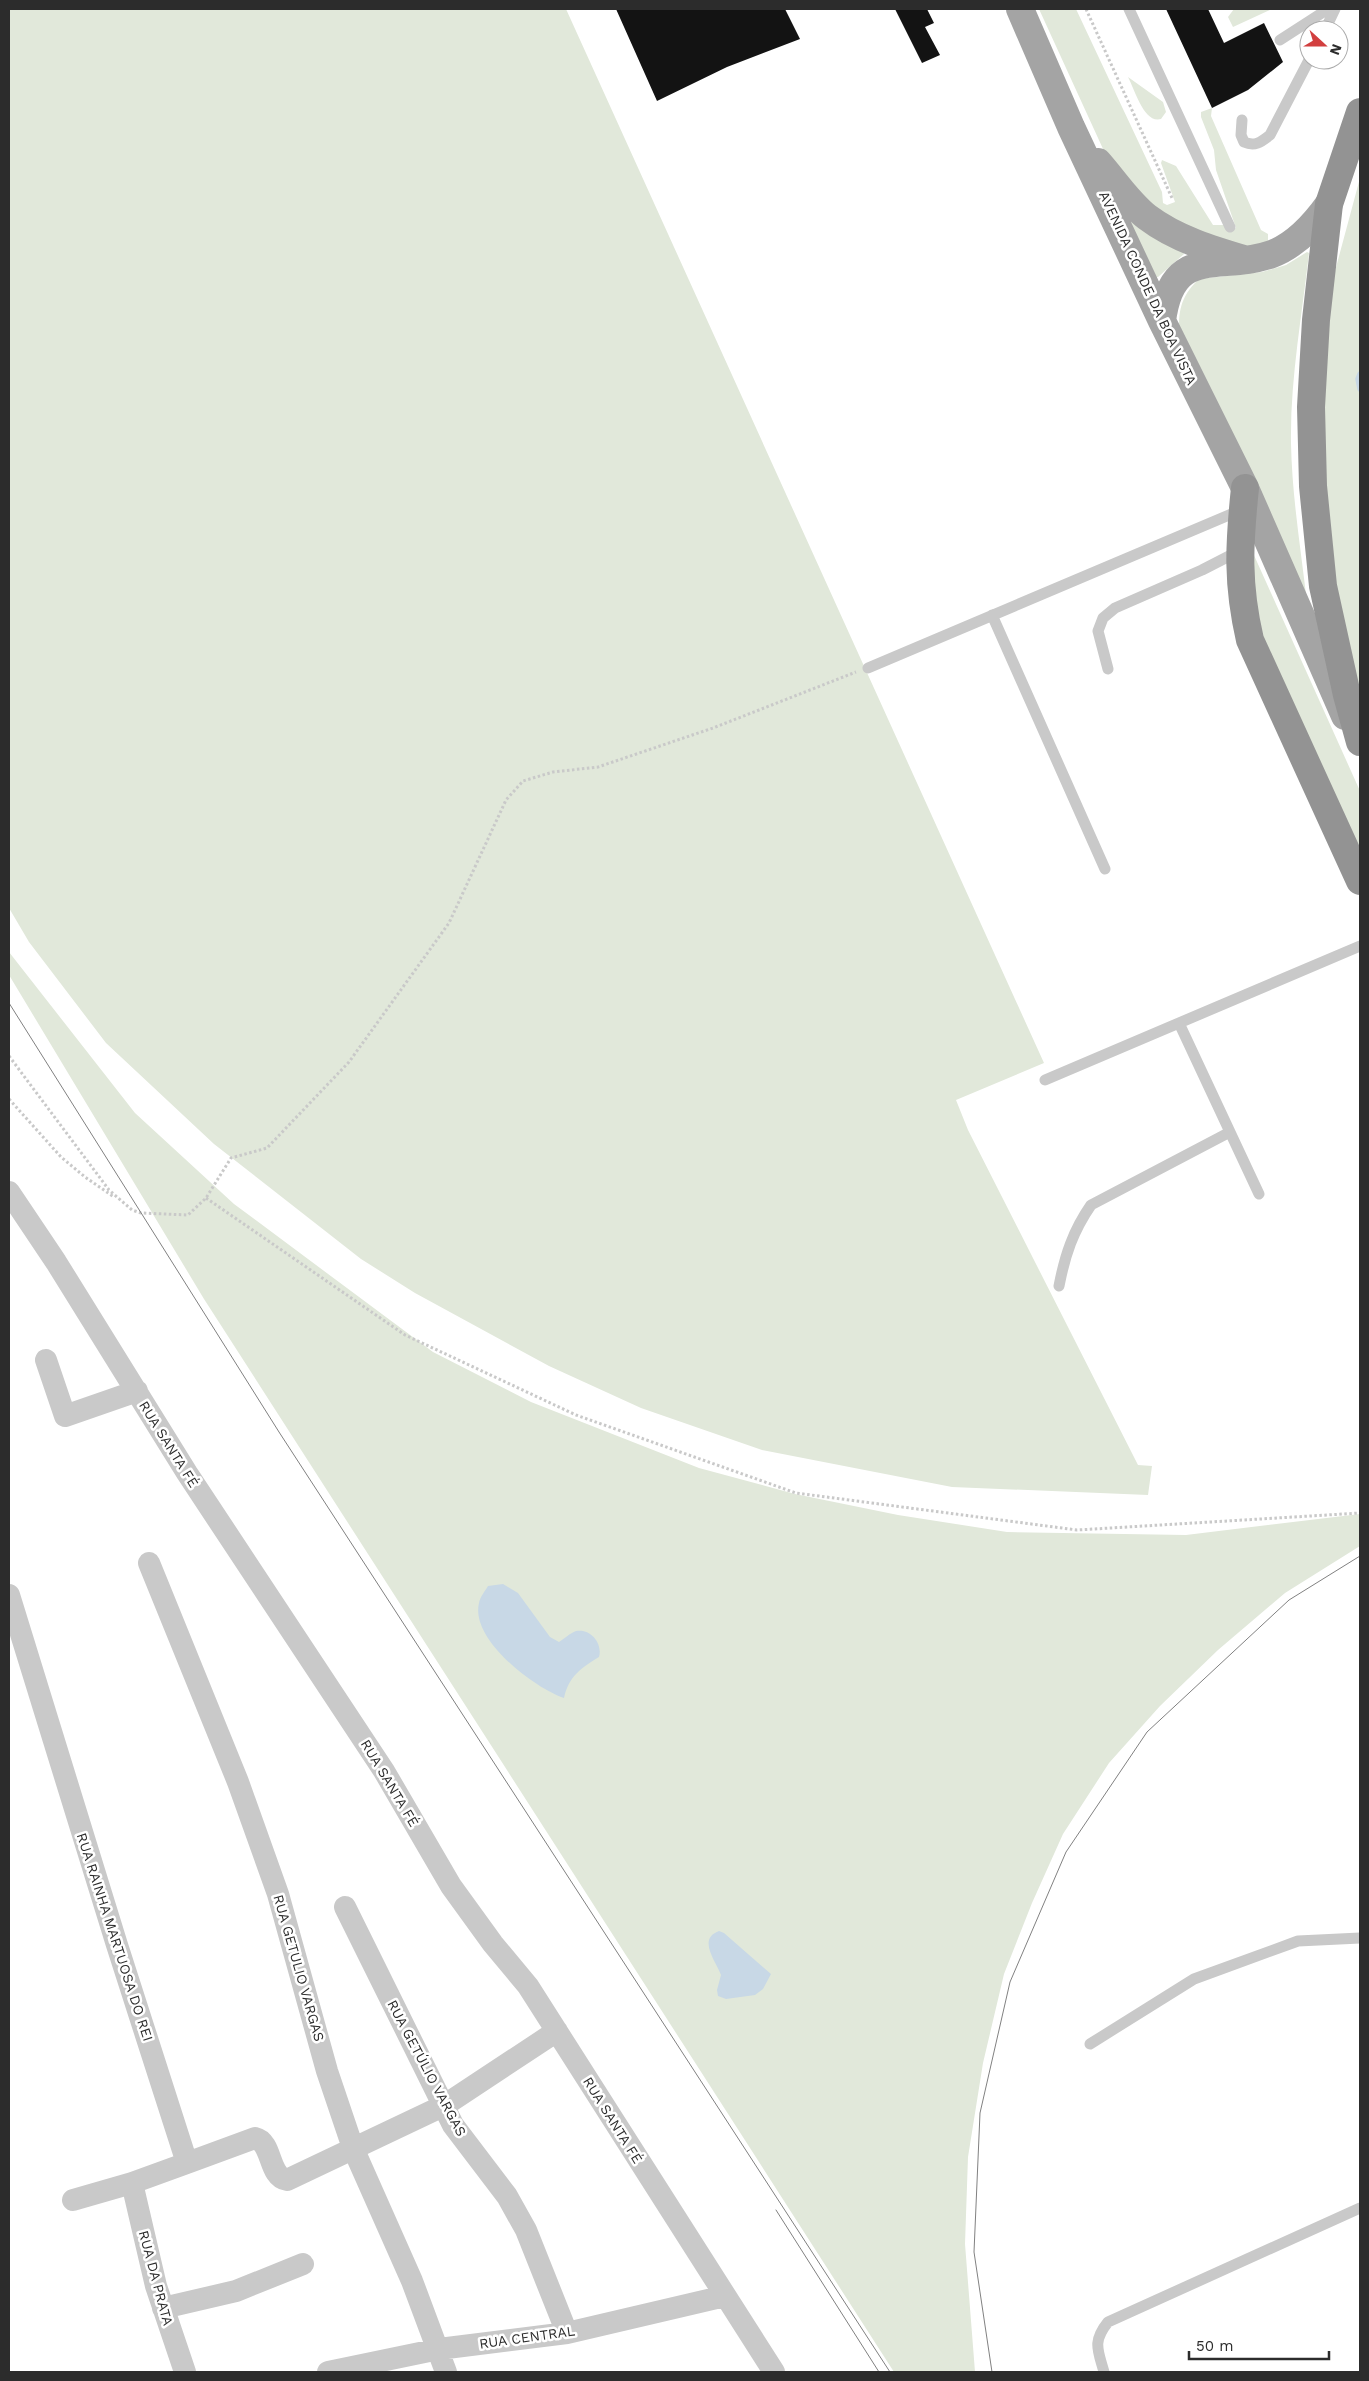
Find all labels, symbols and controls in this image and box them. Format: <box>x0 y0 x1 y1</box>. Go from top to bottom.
north arrow <box>1299 20 1349 70</box>
text: N <box>1327 42 1345 57</box>
street label: AVENIDA CONDE DA BOA VISTA <box>1096 189 1200 387</box>
street label: RUA SANTA FÉ <box>136 1398 202 1490</box>
street label: RUA SANTA FÉ <box>358 1737 422 1830</box>
street label: RUA RAINHA MARTUOSA DO REI <box>74 1831 156 2043</box>
street label: RUA GETULIO VARGAS <box>270 1893 328 2043</box>
street label: RUA GETÚLIO VARGAS <box>384 1997 470 2139</box>
street label: RUA SANTA FÉ <box>580 2074 646 2166</box>
street label: RUA DA PRATA <box>136 2229 176 2327</box>
street label: RUA CENTRAL <box>478 2322 576 2352</box>
scale bar <box>1189 2328 1329 2360</box>
text: 50 m <box>1196 2337 1233 2355</box>

